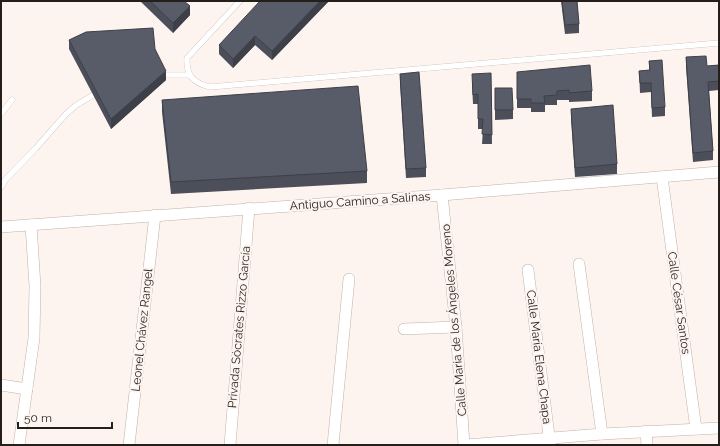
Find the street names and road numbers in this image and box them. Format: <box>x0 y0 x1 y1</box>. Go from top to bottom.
street label: Antiguo Camino a Salinas <box>289 189 431 213</box>
street label: Calle María de los Ángeles Moreno <box>439 223 469 417</box>
street label: Privada Sócrates Rizzo García <box>225 245 253 409</box>
street label: Calle César Santos <box>665 251 693 355</box>
street label: Leonel Chávez Rangel <box>129 267 156 392</box>
street label: Calle María Elena Chapa <box>524 289 554 425</box>

